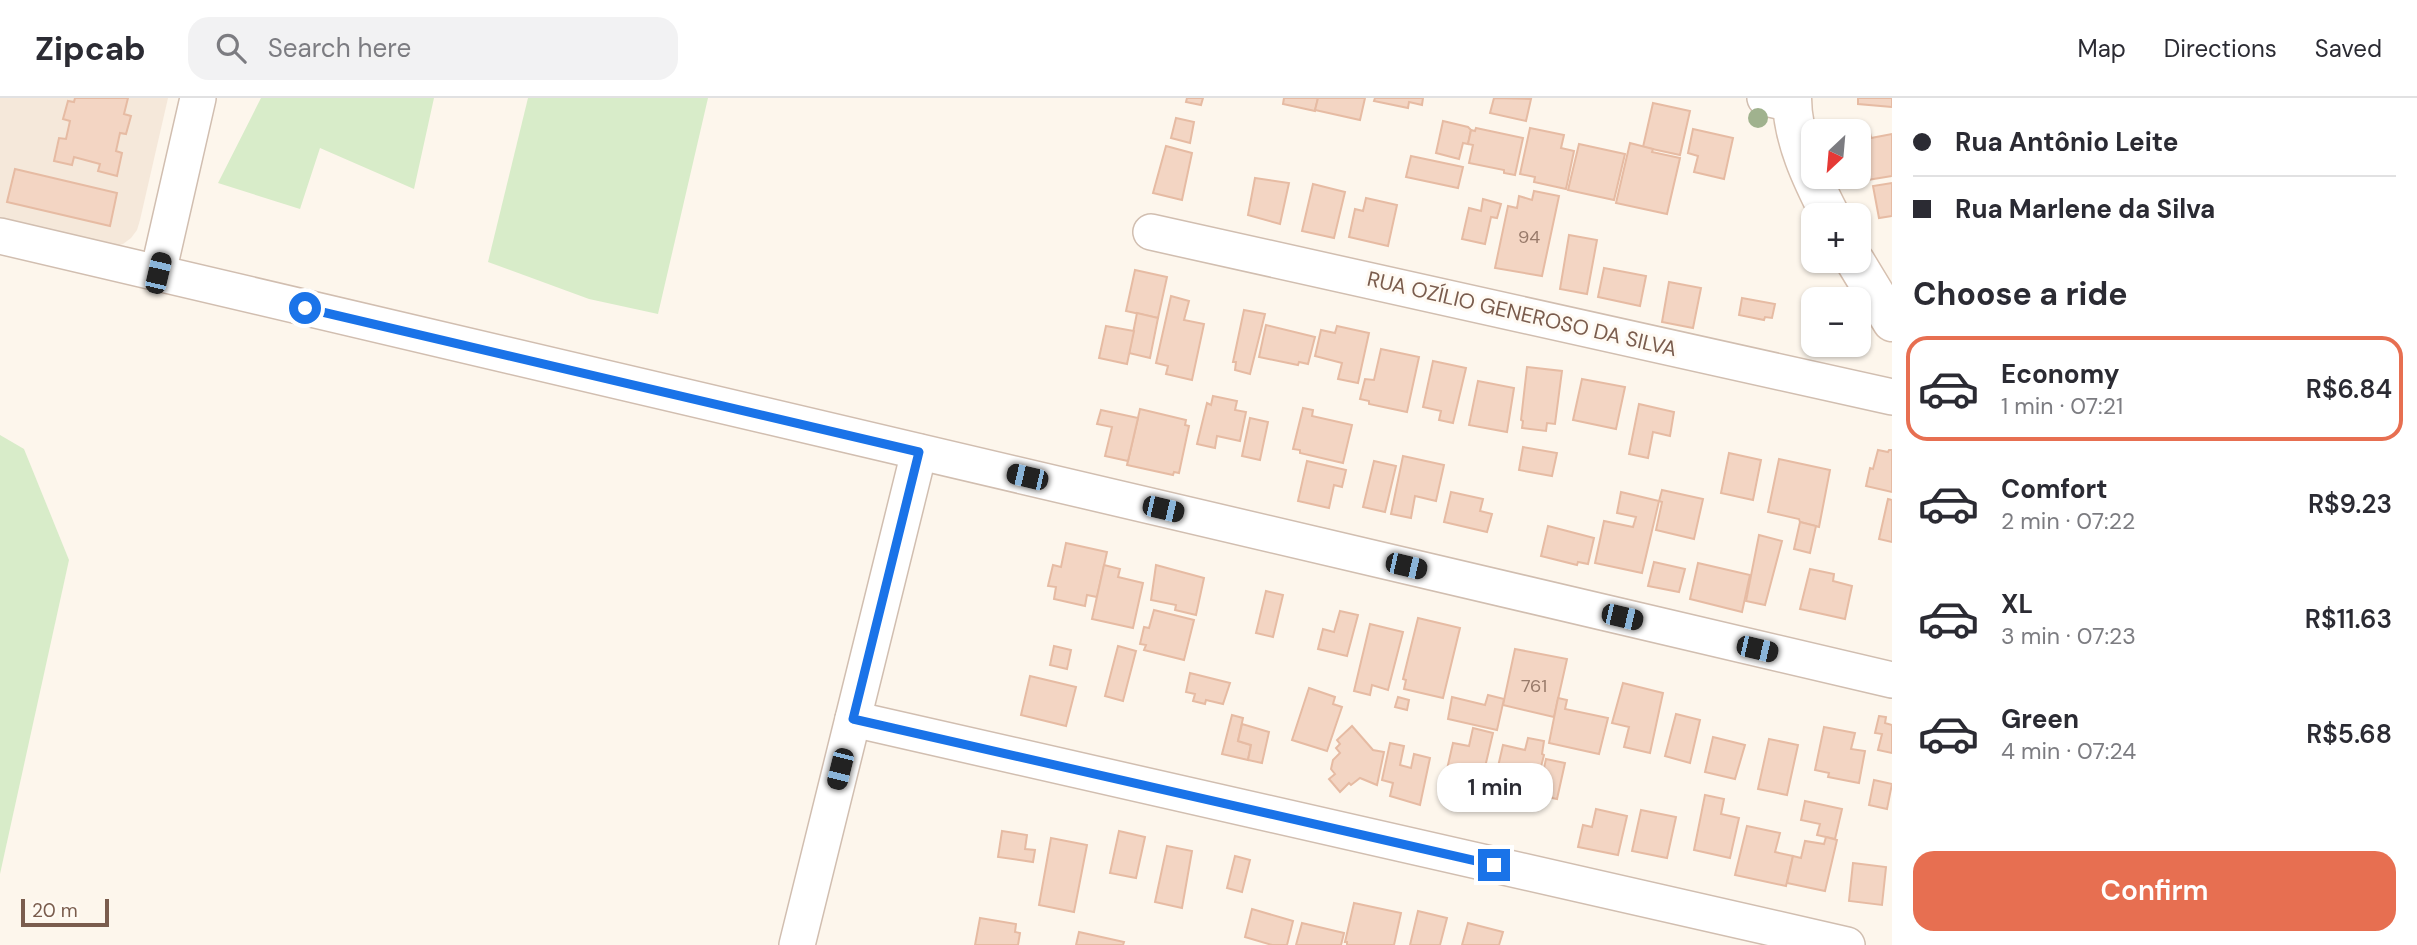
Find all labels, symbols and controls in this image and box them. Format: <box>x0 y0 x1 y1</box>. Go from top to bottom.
search box <box>188 17 678 80</box>
text: Zipcab <box>35 27 146 70</box>
icon: search <box>212 29 250 67</box>
text: Search here <box>268 31 411 65</box>
text: Map <box>2078 33 2126 64</box>
text: Directions <box>2164 33 2277 64</box>
text: Saved <box>2315 33 2382 64</box>
north arrow <box>1801 119 1871 189</box>
map controls <box>1801 119 1871 357</box>
text: Rua Antônio Leite <box>1955 125 2178 159</box>
text: Rua Marlene da Silva <box>1955 192 2215 226</box>
button: + <box>1801 203 1871 273</box>
house number: 94 <box>1518 225 1540 249</box>
car <box>144 250 173 296</box>
street label: RUA OZÍLIO GENEROSO DA SILVA <box>1364 265 1680 363</box>
text: Choose a ride <box>1913 273 2128 315</box>
button: − <box>1801 287 1871 357</box>
route start <box>289 292 321 324</box>
icon: car <box>1917 357 1980 420</box>
text: Economy <box>2001 357 2119 391</box>
text: R$6.84 <box>2306 372 2392 406</box>
text: 1 min · 07:21 <box>2001 391 2123 421</box>
car <box>1005 462 1050 492</box>
icon: car <box>1917 472 1980 535</box>
text: Comfort <box>2001 472 2107 506</box>
text: R$9.23 <box>2308 487 2392 521</box>
car <box>1141 494 1186 524</box>
text: 2 min · 07:22 <box>2001 506 2135 536</box>
car <box>1384 551 1429 581</box>
icon: car <box>1917 587 1980 650</box>
text: XL <box>2001 587 2033 621</box>
car <box>1600 602 1645 632</box>
text: R$11.63 <box>2305 602 2392 636</box>
text: 3 min · 07:23 <box>2001 621 2136 651</box>
car <box>1735 634 1780 664</box>
house number: 761 <box>1521 674 1547 698</box>
icon: car <box>1917 702 1980 765</box>
text: Green <box>2001 702 2079 736</box>
text: R$5.68 <box>2306 717 2392 751</box>
text: 4 min · 07:24 <box>2001 736 2136 766</box>
car <box>825 746 856 792</box>
callout: 1 min <box>1436 764 1552 812</box>
text: 1 min <box>1468 772 1522 802</box>
route end <box>1478 849 1510 881</box>
button: Confirm <box>1913 851 2396 931</box>
scale bar <box>21 896 108 928</box>
text: 20 m <box>32 898 78 923</box>

